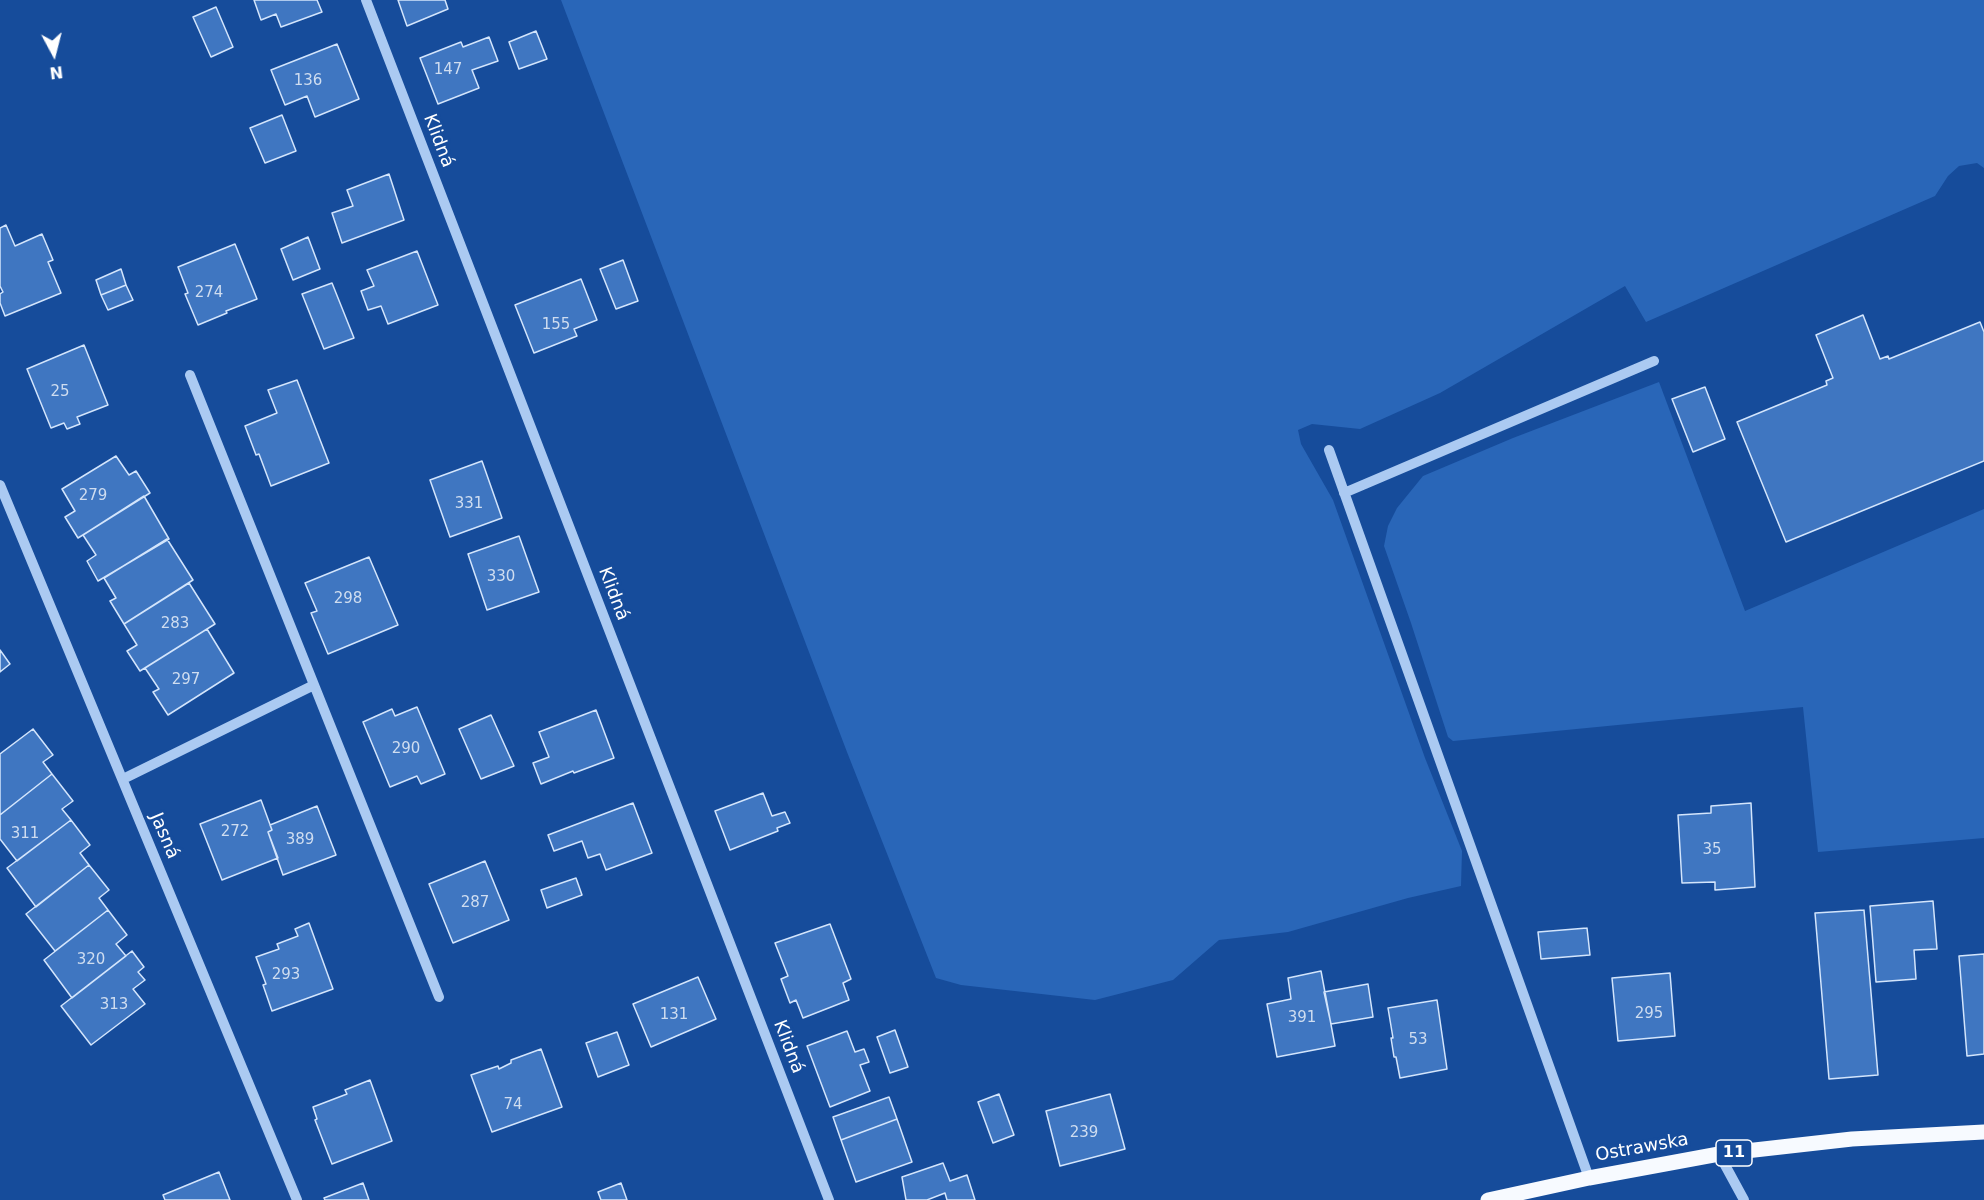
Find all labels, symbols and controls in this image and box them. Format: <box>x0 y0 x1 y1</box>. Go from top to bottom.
north arrow <box>24 24 84 84</box>
house number: 147 <box>434 61 462 79</box>
text: N <box>48 62 64 83</box>
house number: 136 <box>294 72 322 90</box>
street label: Klidná <box>418 111 458 171</box>
house number: 274 <box>195 284 223 302</box>
house number: 155 <box>542 316 570 334</box>
house number: 25 <box>50 383 70 401</box>
house number: 279 <box>79 487 107 505</box>
house number: 331 <box>455 495 483 513</box>
street label: Klidná <box>593 564 633 624</box>
house number: 330 <box>487 568 515 586</box>
house number: 298 <box>334 590 362 608</box>
house number: 283 <box>161 615 189 633</box>
house number: 297 <box>172 671 200 689</box>
house number: 290 <box>392 740 420 758</box>
street label: Jasná <box>145 810 183 862</box>
house number: 272 <box>221 823 249 841</box>
house number: 311 <box>11 825 39 843</box>
house number: 389 <box>286 831 314 849</box>
house number: 35 <box>1702 841 1722 859</box>
house number: 287 <box>461 894 489 912</box>
house number: 320 <box>77 951 105 969</box>
house number: 293 <box>272 966 300 984</box>
house number: 313 <box>100 996 128 1014</box>
house number: 295 <box>1635 1005 1663 1023</box>
house number: 131 <box>660 1006 688 1024</box>
house number: 391 <box>1288 1009 1316 1027</box>
street label: Klidná <box>768 1017 808 1077</box>
house number: 53 <box>1408 1031 1428 1049</box>
house number: 74 <box>503 1096 523 1114</box>
house number: 239 <box>1070 1124 1098 1142</box>
street label: Ostrawska <box>1594 1129 1690 1167</box>
road number: 11 <box>1716 1140 1752 1166</box>

